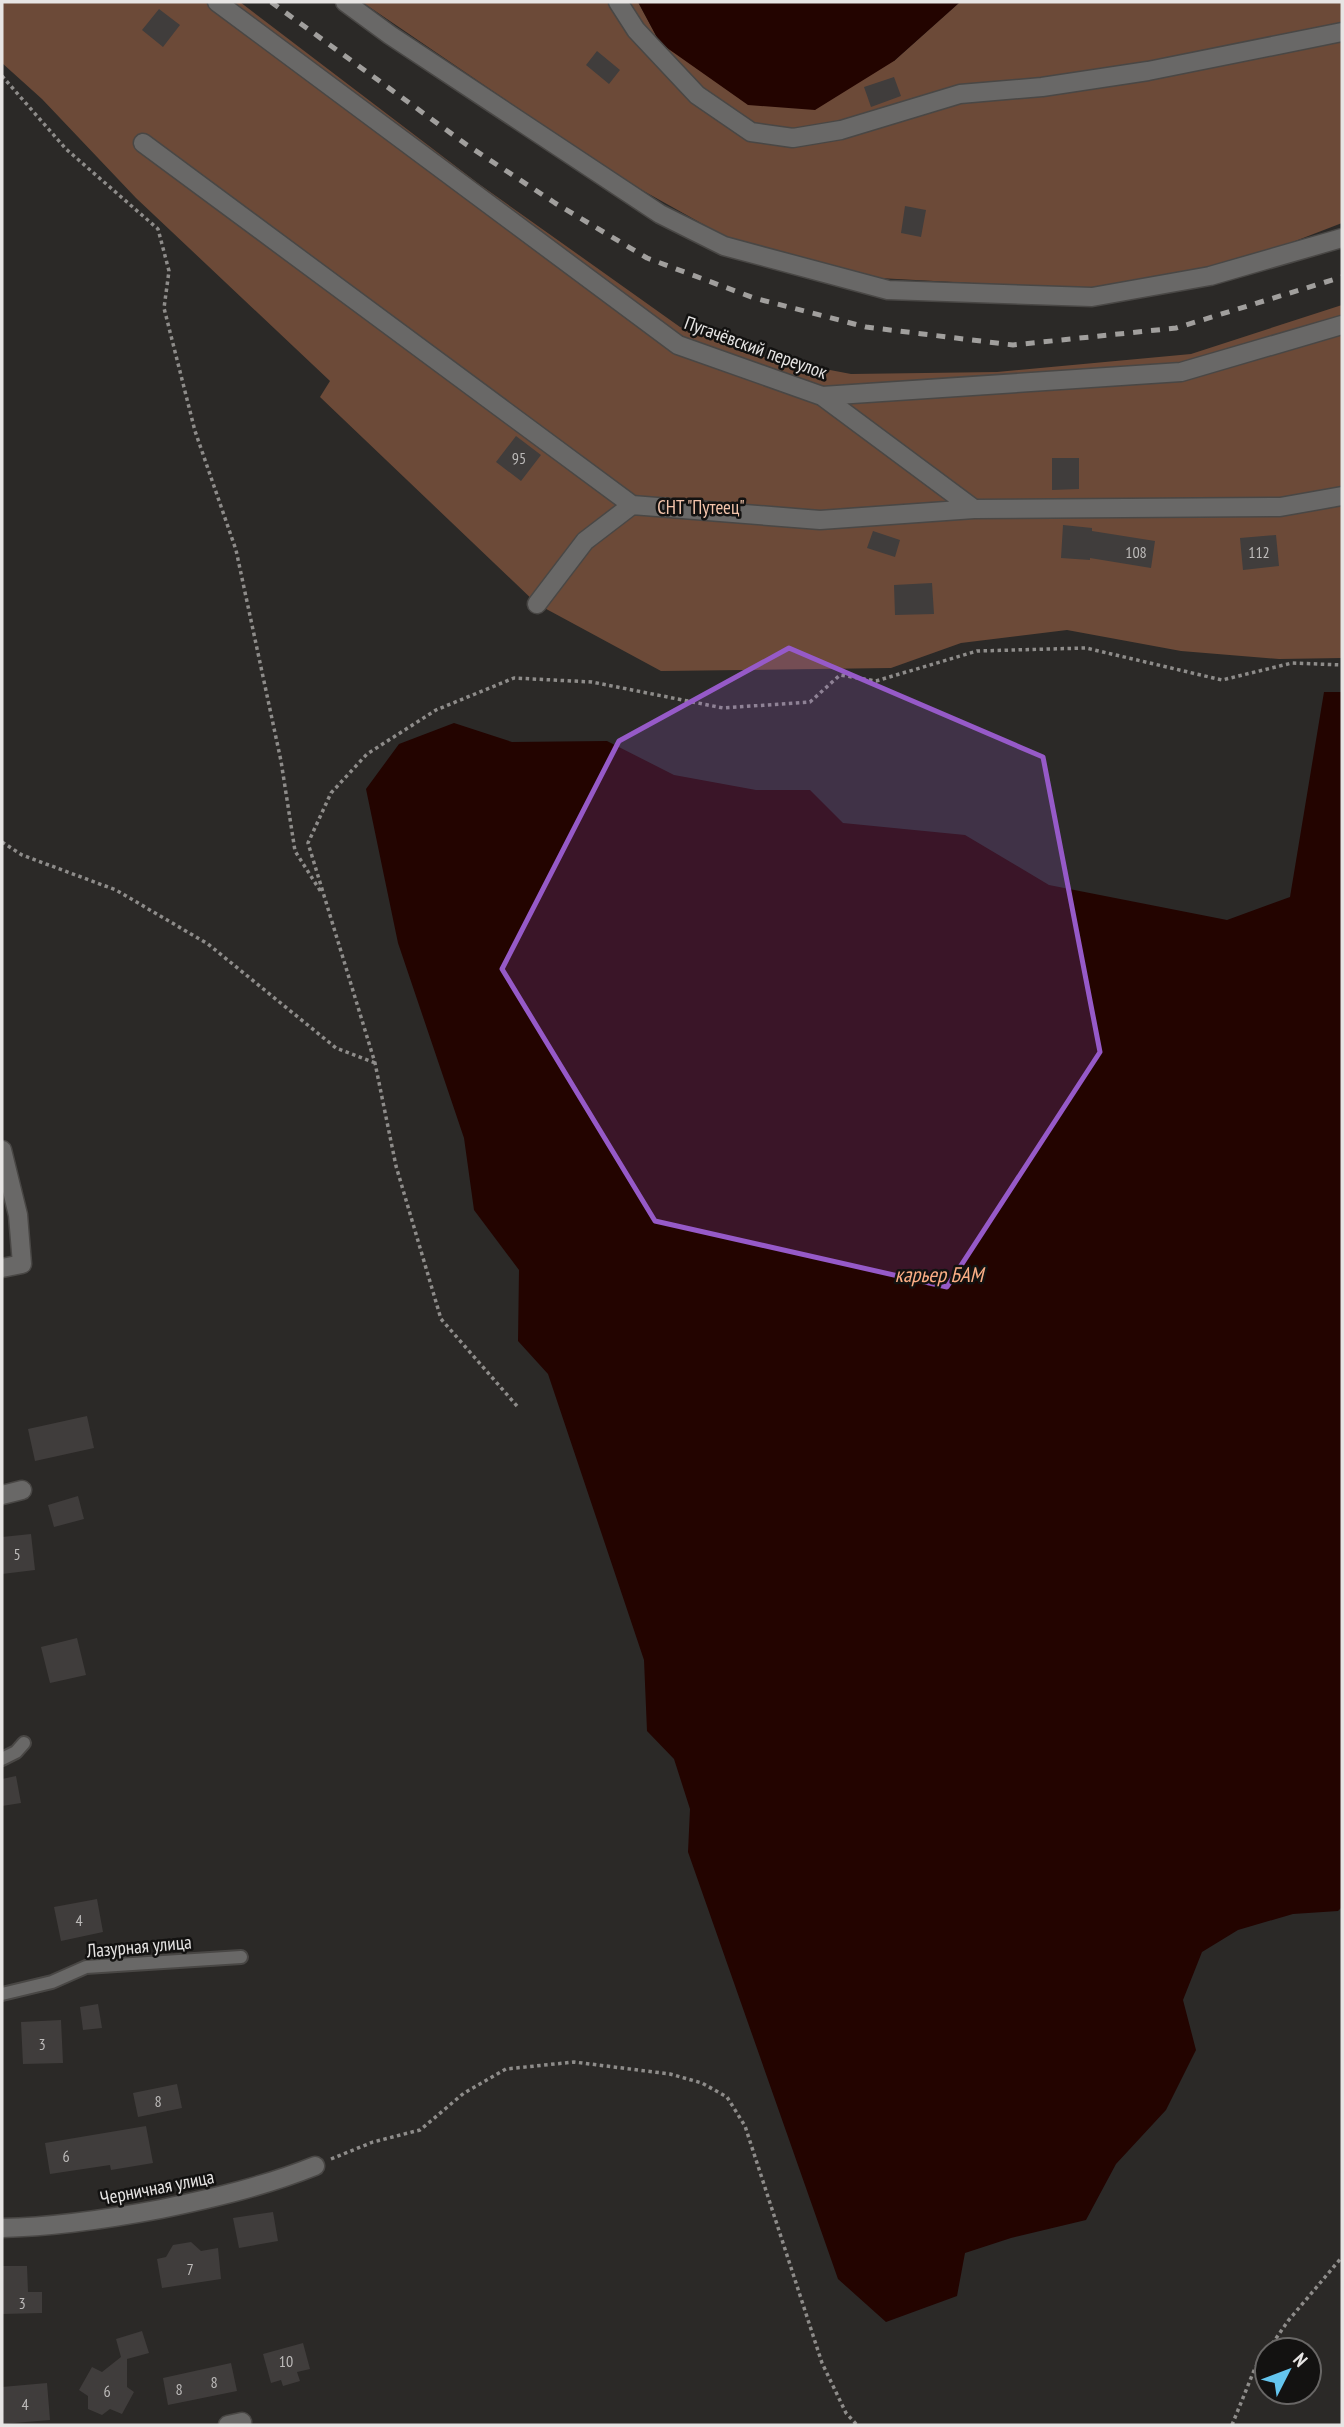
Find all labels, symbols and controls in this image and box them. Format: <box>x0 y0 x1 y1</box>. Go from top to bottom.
street label: Пугачёвский переулок <box>681 310 831 384</box>
house number: 95 <box>512 448 526 468</box>
park label: СНТ "Путеец" <box>657 495 745 519</box>
house number: 108 <box>1125 542 1147 562</box>
house number: 112 <box>1248 542 1270 562</box>
water label: карьер БАМ <box>895 1261 986 1288</box>
house number: 5 <box>13 1544 21 1564</box>
house number: 4 <box>75 1910 83 1930</box>
street label: Лазурная улица <box>84 1929 193 1963</box>
house number: 3 <box>38 2034 46 2054</box>
house number: 8 <box>154 2091 162 2111</box>
house number: 6 <box>62 2146 70 2166</box>
street label: Черничная улица <box>98 2164 216 2210</box>
house number: 7 <box>186 2259 194 2279</box>
house number: 3 <box>18 2293 26 2313</box>
north arrow <box>1253 2336 1323 2406</box>
text: N <box>1288 2348 1313 2371</box>
house number: 10 <box>279 2351 293 2371</box>
house number: 8 <box>210 2372 218 2392</box>
house number: 8 <box>175 2379 183 2399</box>
house number: 6 <box>103 2381 111 2401</box>
house number: 4 <box>21 2394 29 2414</box>

